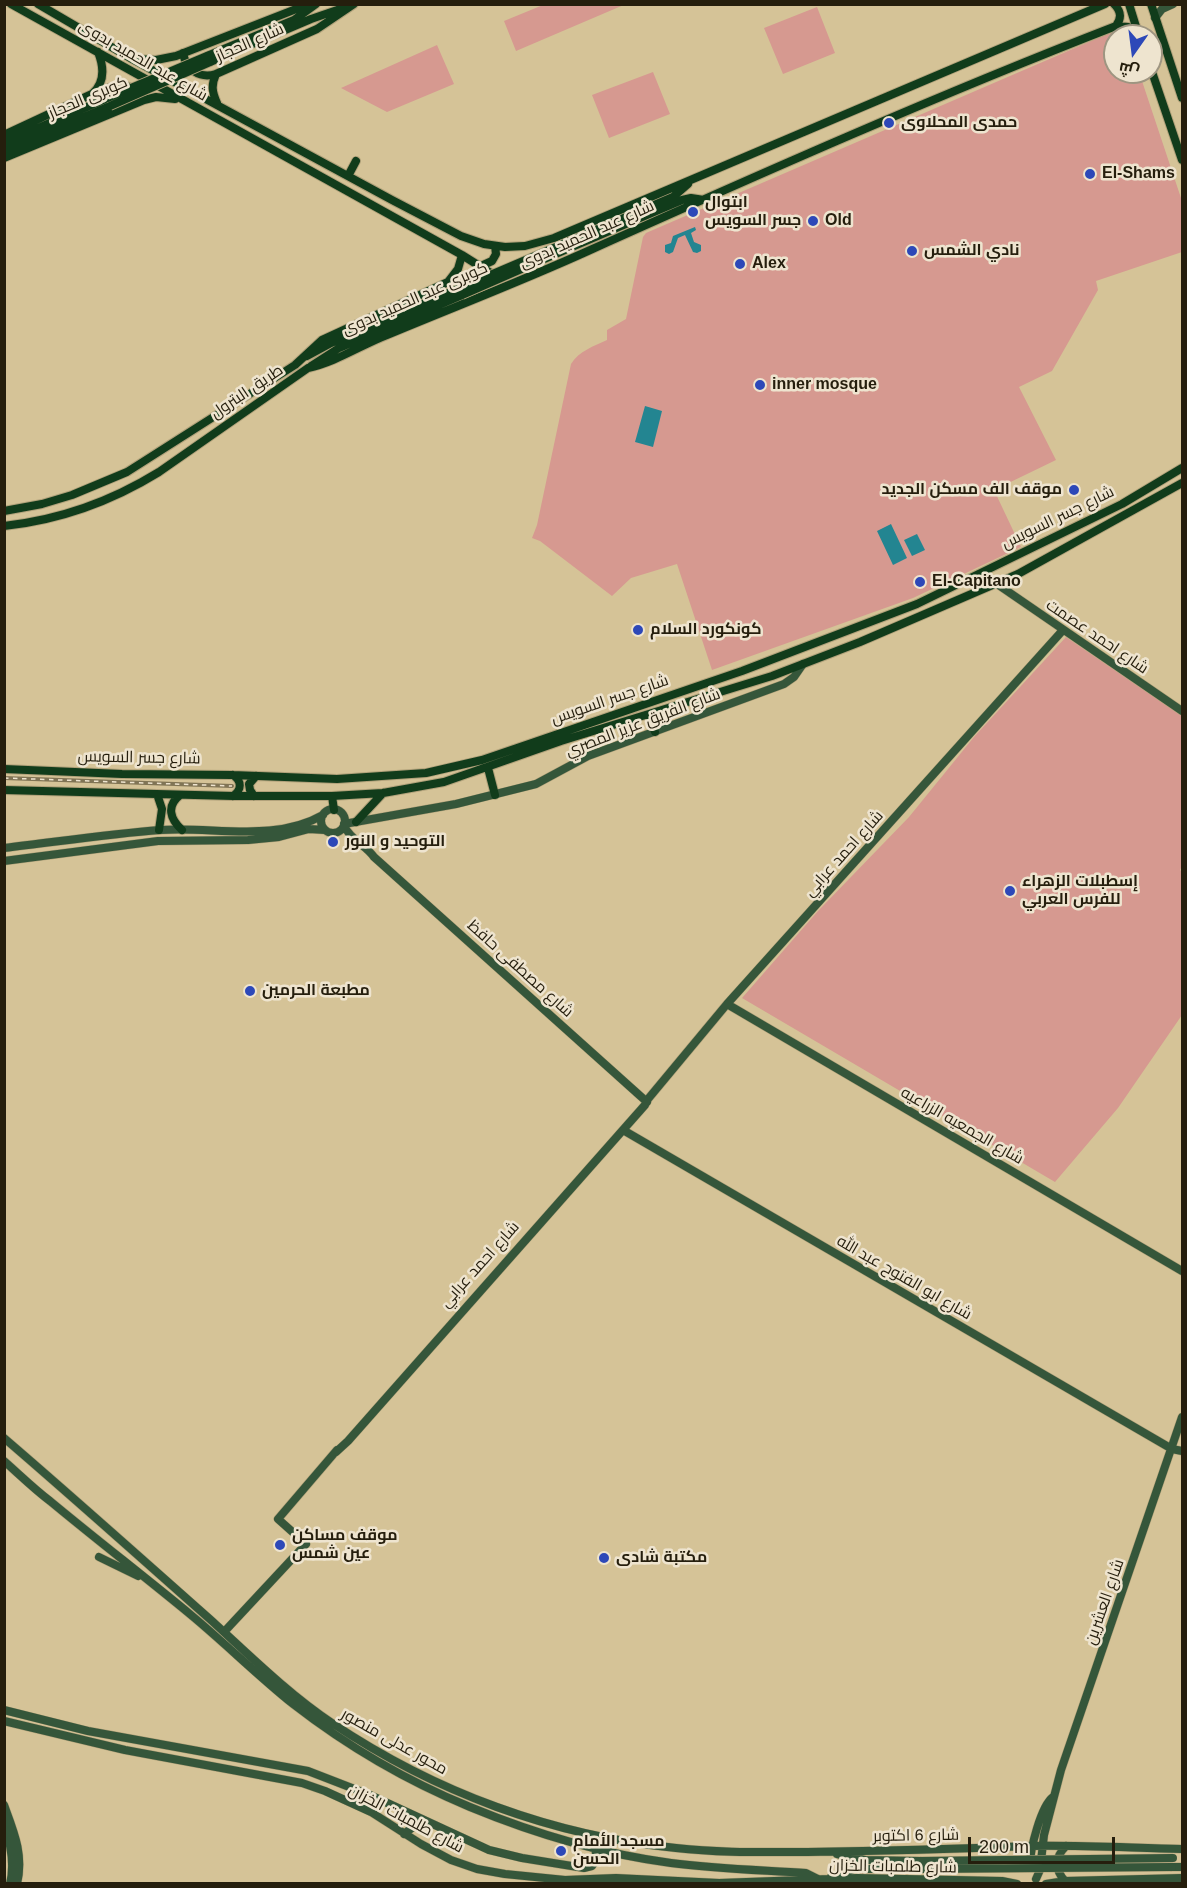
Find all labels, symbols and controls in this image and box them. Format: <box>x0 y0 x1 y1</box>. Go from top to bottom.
street label: شارع عبد الحميد بدوى <box>75 16 211 106</box>
street label: شارع الحجاز <box>213 20 287 66</box>
north arrow <box>1103 24 1163 84</box>
text: ش <box>1117 59 1141 81</box>
street label: كوبرى الحجاز <box>46 73 130 123</box>
place label: حمدى المحلاوى <box>901 113 1017 133</box>
marker: حمدى المحلاوى <box>882 116 896 130</box>
place label: El-Shams <box>1102 164 1175 184</box>
marker: El-Shams <box>1083 167 1097 181</box>
place label: ابتوال جسر السويس <box>705 193 801 231</box>
street label: شارع عبد الحميد بدوى <box>517 197 657 273</box>
marker: ابتوال جسر السويس <box>686 205 700 219</box>
place label: Old <box>825 211 852 231</box>
marker: Old <box>806 214 820 228</box>
place label: نادي الشمس <box>924 241 1020 261</box>
marker: نادي الشمس <box>905 244 919 258</box>
place label: Alex <box>752 254 786 274</box>
marker: Alex <box>733 257 747 271</box>
street label: كوبرى عبد الحميد بدوى <box>339 258 491 340</box>
street label: طريق البترول <box>207 361 287 423</box>
place label: inner mosque <box>772 375 877 395</box>
marker: inner mosque <box>753 378 767 392</box>
place label: موقف الف مسكن الجديد <box>881 480 1062 500</box>
street label: شارع جسر السويس <box>999 482 1117 554</box>
marker: موقف الف مسكن الجديد <box>1067 483 1081 497</box>
place label: El-Capitano <box>932 572 1021 592</box>
marker: El-Capitano <box>913 575 927 589</box>
street label: شارع احمد عصمت <box>1042 596 1152 678</box>
place label: كونكورد السلام <box>650 620 761 640</box>
marker: كونكورد السلام <box>631 623 645 637</box>
street label: شارع جسر السويس <box>549 671 671 729</box>
street label: شارع الفريق عزيز المصري <box>563 685 723 761</box>
street label: شارع جسر السويس <box>77 747 201 769</box>
street label: شارع احمد عرابي <box>800 807 888 901</box>
place label: التوحيد و النور <box>345 832 445 852</box>
marker: التوحيد و النور <box>326 835 340 849</box>
place label: إسطبلات الزهراء للفرس العربي <box>1022 872 1138 910</box>
marker: إسطبلات الزهراء للفرس العربي <box>1003 884 1017 898</box>
street label: شارع مصطفى حافظ <box>463 916 577 1022</box>
place label: مطبعة الحرمين <box>262 981 370 1001</box>
marker: مطبعة الحرمين <box>243 984 257 998</box>
street label: شارع الجمعيه الزراعيه <box>897 1083 1027 1169</box>
street label: شارع احمد عرابي <box>436 1218 524 1312</box>
street label: شارع ابو الفتوح عبد الله <box>833 1232 975 1324</box>
place label: موقف مساكن عين شمس <box>292 1526 398 1564</box>
marker: موقف مساكن عين شمس <box>273 1538 287 1552</box>
place label: مكتبة شادى <box>616 1548 707 1568</box>
marker: مكتبة شادى <box>597 1551 611 1565</box>
street label: شارع العشرين <box>1081 1557 1129 1647</box>
street label: محور عدلى منصور <box>337 1705 451 1779</box>
street label: شارع طلمبات الخزان <box>345 1781 467 1857</box>
scale bar <box>971 1825 1118 1863</box>
street label: شارع 6 اكتوبر <box>873 1826 959 1846</box>
place label: مسجد الأمام الحسن <box>573 1832 665 1870</box>
text: 200 m <box>979 1837 1029 1857</box>
marker: مسجد الأمام الحسن <box>554 1844 568 1858</box>
street label: شارع طلمبات الخزان <box>829 1856 957 1878</box>

